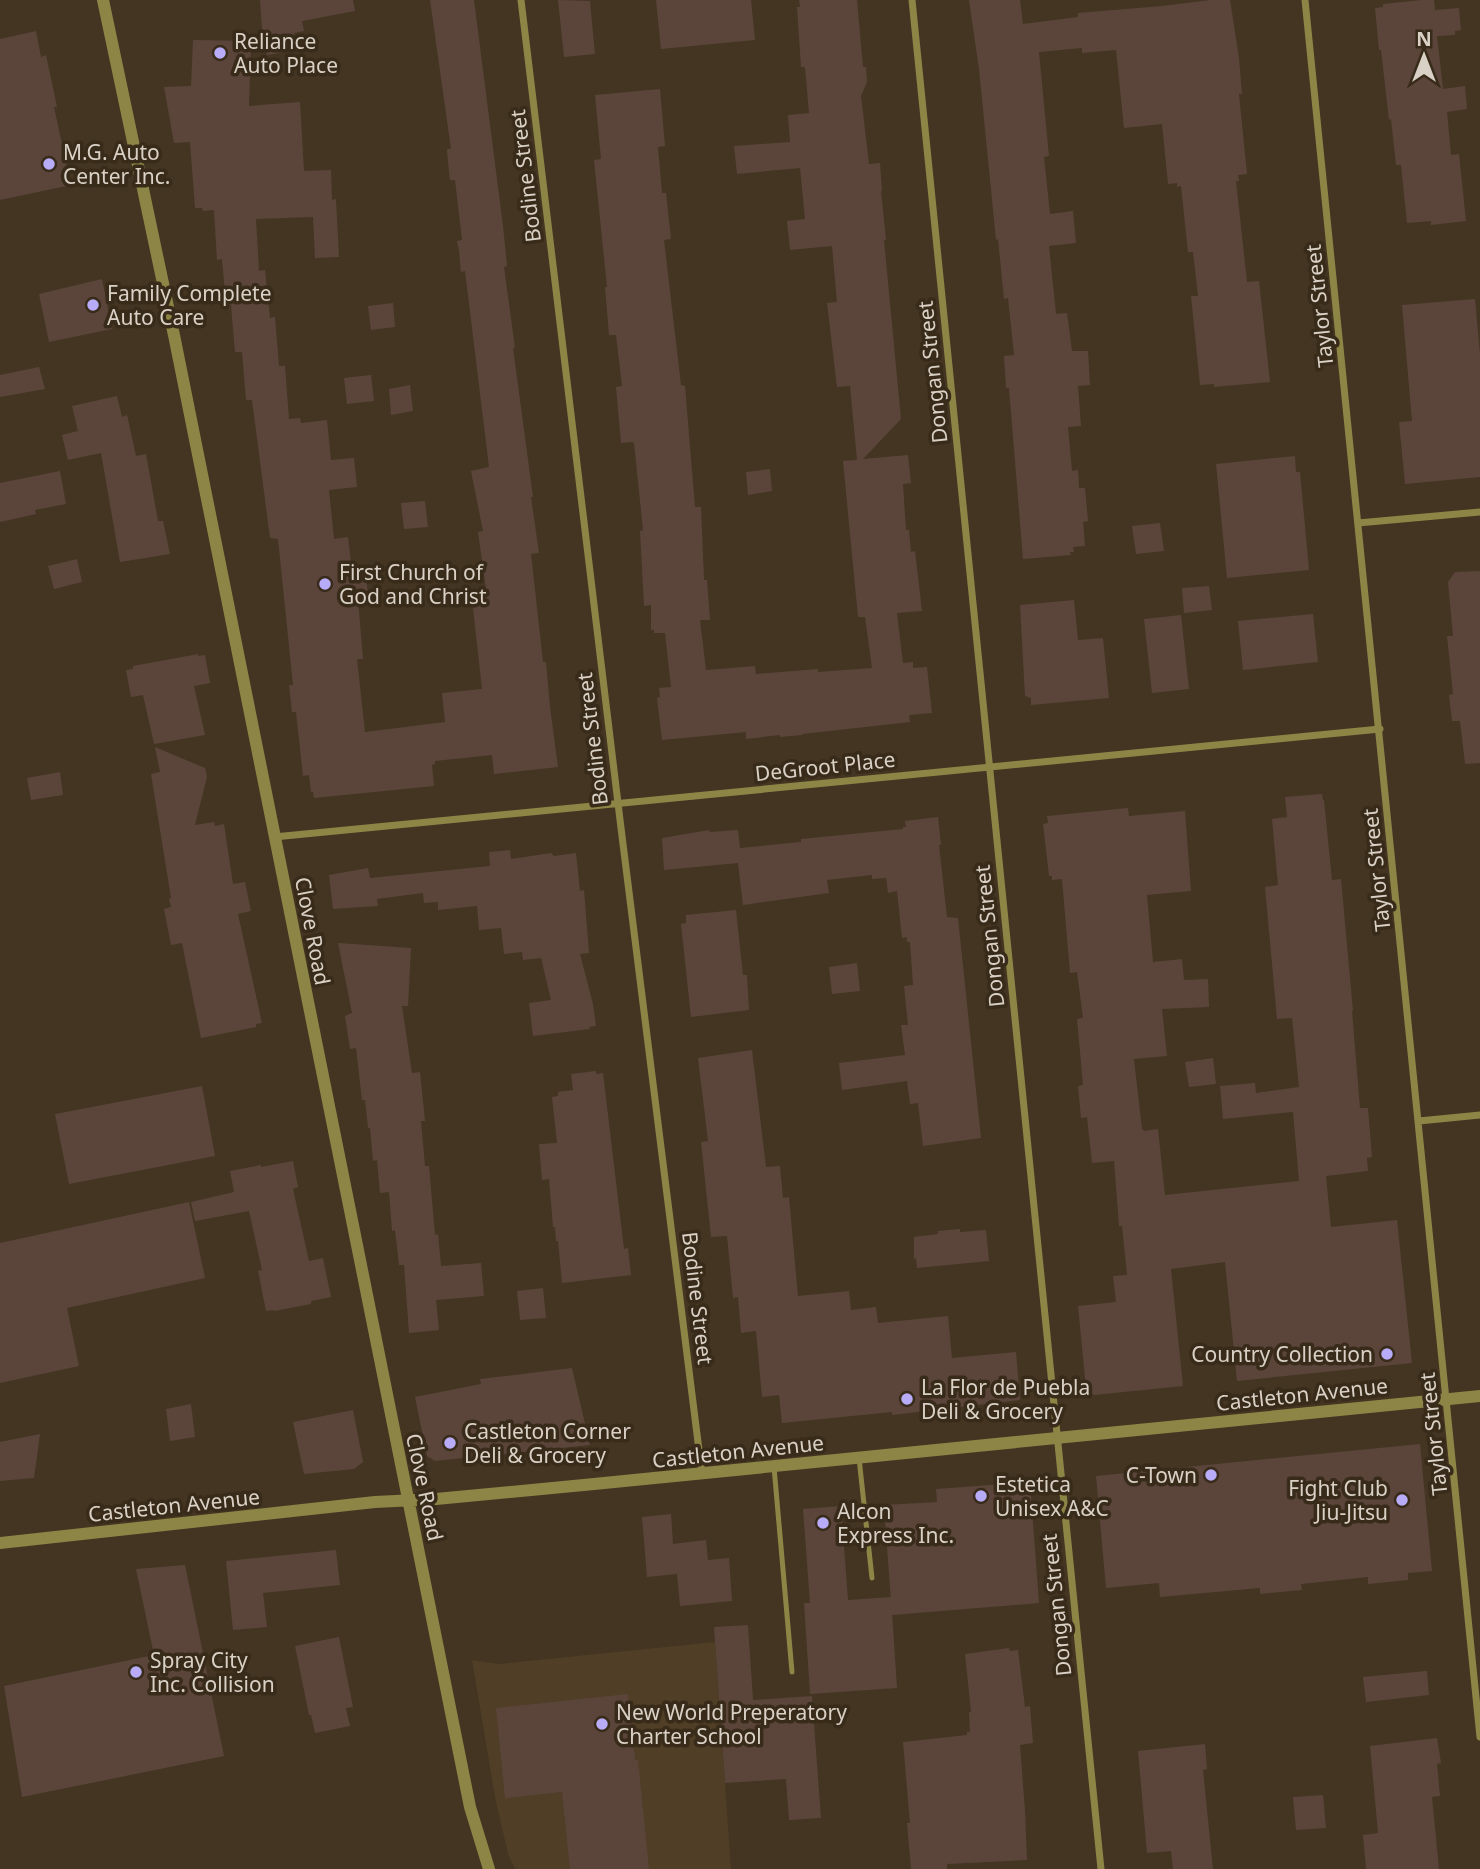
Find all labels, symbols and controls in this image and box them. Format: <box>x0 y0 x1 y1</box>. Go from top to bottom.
north arrow <box>1389 21 1459 91</box>
text: N <box>1416 26 1432 52</box>
place label: Reliance Auto Place <box>234 27 338 79</box>
marker: Reliance Auto Place <box>212 45 228 61</box>
street label: Bodine Street <box>503 108 547 244</box>
place label: M.G. Auto Center Inc. <box>63 138 170 190</box>
marker: M.G. Auto Center Inc. <box>41 156 57 172</box>
street label: Taylor Street <box>1299 243 1339 369</box>
place label: Family Complete Auto Care <box>107 279 272 331</box>
marker: Family Complete Auto Care <box>85 297 101 313</box>
street label: Dongan Street <box>911 299 953 444</box>
place label: First Church of God and Christ <box>339 558 487 610</box>
marker: First Church of God and Christ <box>317 576 333 592</box>
street label: Bodine Street <box>570 671 614 807</box>
street label: DeGroot Place <box>753 745 897 787</box>
street label: Taylor Street <box>1356 807 1396 933</box>
street label: Dongan Street <box>968 863 1010 1008</box>
street label: Clove Road <box>289 875 337 987</box>
street label: Bodine Street <box>676 1230 720 1366</box>
place label: Country Collection <box>1191 1340 1373 1368</box>
marker: Country Collection <box>1379 1346 1395 1362</box>
street label: Castleton Avenue <box>1215 1371 1389 1417</box>
street label: Taylor Street <box>1413 1371 1453 1497</box>
place label: La Flor de Puebla Deli & Grocery <box>921 1373 1090 1425</box>
marker: La Flor de Puebla Deli & Grocery <box>899 1391 915 1407</box>
place label: Castleton Corner Deli & Grocery <box>464 1417 631 1469</box>
street label: Castleton Avenue <box>651 1428 825 1474</box>
street label: Clove Road <box>400 1431 450 1543</box>
marker: Castleton Corner Deli & Grocery <box>442 1435 458 1451</box>
place label: C-Town <box>1126 1461 1197 1489</box>
marker: C-Town <box>1203 1467 1219 1483</box>
place label: Estetica Unisex A&C <box>995 1470 1109 1522</box>
place label: Fight Club Jiu-Jitsu <box>1288 1474 1388 1526</box>
street label: Castleton Avenue <box>87 1482 261 1528</box>
marker: Estetica Unisex A&C <box>973 1488 989 1504</box>
marker: Fight Club Jiu-Jitsu <box>1394 1492 1410 1508</box>
place label: Alcon Express Inc. <box>837 1497 954 1549</box>
marker: Alcon Express Inc. <box>815 1515 831 1531</box>
street label: Dongan Street <box>1035 1532 1077 1677</box>
place label: Spray City Inc. Collision <box>150 1646 275 1698</box>
marker: Spray City Inc. Collision <box>128 1664 144 1680</box>
place label: New World Preperatory Charter School <box>616 1698 847 1750</box>
marker: New World Preperatory Charter School <box>594 1716 610 1732</box>

